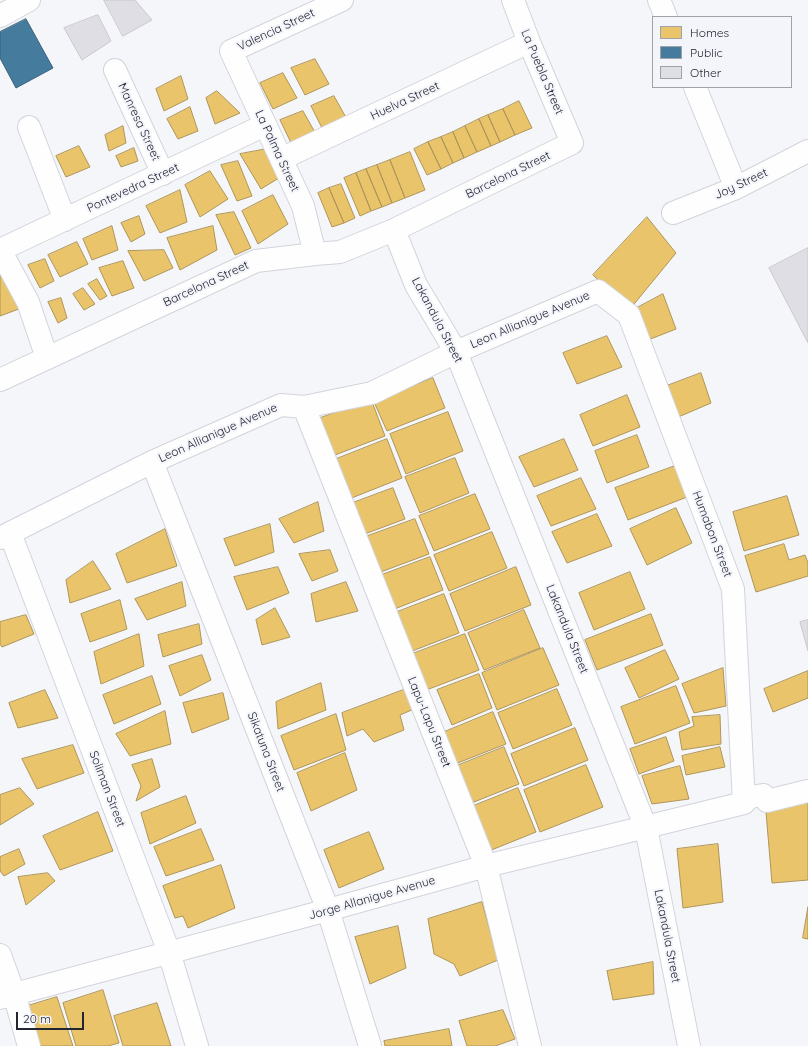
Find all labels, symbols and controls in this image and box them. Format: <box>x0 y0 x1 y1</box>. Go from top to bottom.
street label: Valencia Street <box>235 6 317 54</box>
legend <box>652 16 792 88</box>
text: Homes <box>690 25 729 40</box>
street label: La Puebla Street <box>518 27 566 117</box>
text: Public <box>690 45 723 60</box>
text: Other <box>690 65 721 80</box>
street label: Huelva Street <box>368 79 442 123</box>
street label: Manresa Street <box>115 81 163 163</box>
street label: La Palma Street <box>252 108 302 194</box>
street label: Barcelona Street <box>463 148 553 202</box>
street label: Pontevedra Street <box>85 160 181 216</box>
street label: Joy Street <box>712 165 770 203</box>
street label: Barcelona Street <box>161 258 251 310</box>
street label: Lakandula Street <box>408 275 466 365</box>
street label: Leon Allianigue Avenue <box>468 288 592 352</box>
street label: Leon Allianigue Avenue <box>156 400 280 466</box>
street label: Humabon Street <box>689 489 735 579</box>
street label: Lakandula Street <box>543 582 591 676</box>
street label: Lapu-Lapu Street <box>404 675 454 769</box>
street label: Sikatuna Street <box>244 710 288 794</box>
street label: Soliman Street <box>86 749 128 829</box>
street label: Jorge Allanigue Avenue <box>307 873 437 923</box>
street label: Lakandula Street <box>651 888 683 984</box>
scale bar <box>18 1004 86 1030</box>
text: 20 m <box>23 1011 51 1026</box>

